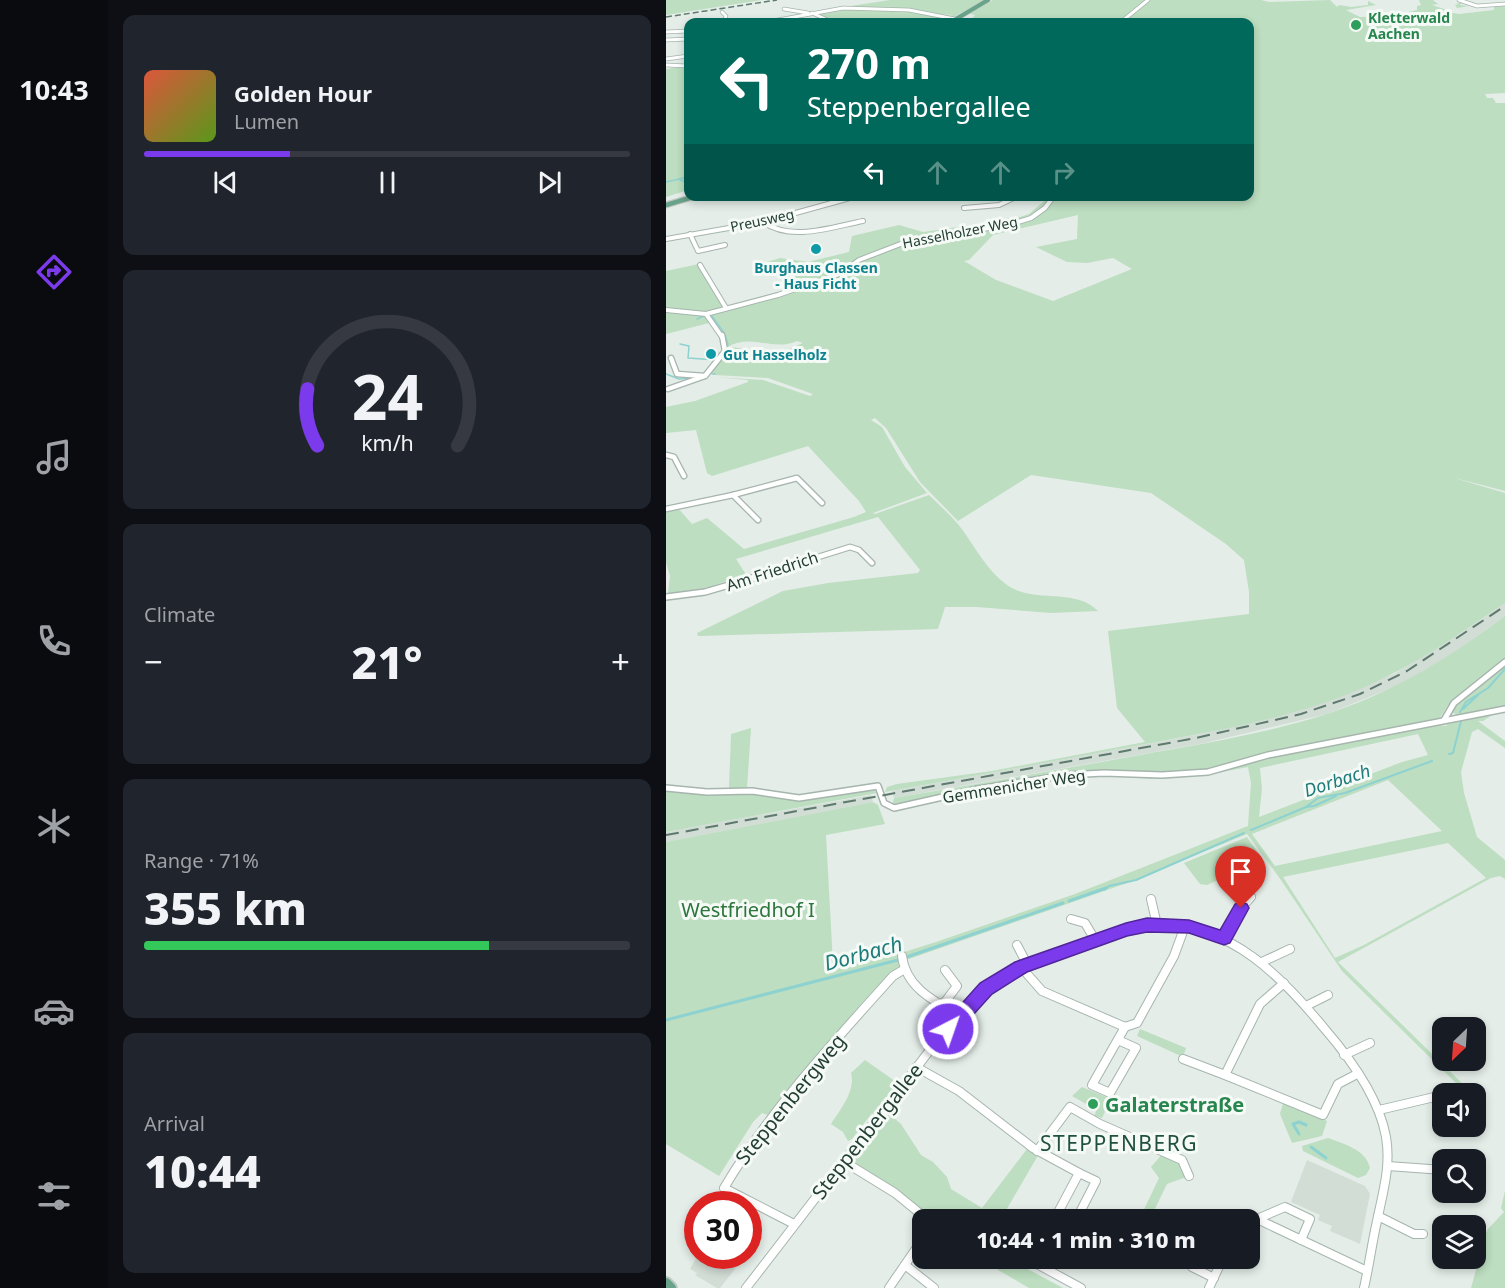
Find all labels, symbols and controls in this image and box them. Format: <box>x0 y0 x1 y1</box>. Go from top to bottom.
place label: Kletterwald Aachen <box>1368 8 1450 43</box>
marker: Kletterwald Aachen <box>1349 18 1363 32</box>
text: 270 m <box>807 34 931 91</box>
icon: left <box>708 42 786 120</box>
text: 10:43 <box>19 71 89 108</box>
text: Golden Hour <box>234 78 372 108</box>
text: Steppenbergallee <box>807 88 1031 125</box>
text: Lumen <box>234 108 299 135</box>
icon: left <box>858 156 891 189</box>
icon: ahead <box>921 156 954 189</box>
icon: ahead <box>984 156 1017 189</box>
icon: right <box>1047 156 1080 189</box>
icon: previous <box>209 166 242 199</box>
icon: pause <box>371 166 404 199</box>
icon: next <box>533 166 566 199</box>
street label: Preusweg <box>728 204 796 236</box>
street label: Hasselholzer Weg <box>901 212 1019 252</box>
marker: Burghaus Classen - Haus Ficht <box>809 242 823 256</box>
icon: directions <box>33 251 75 293</box>
place label: Burghaus Classen - Haus Ficht <box>754 258 878 293</box>
place label: Gut Hasselholz <box>723 345 827 364</box>
marker: Gut Hasselholz <box>704 347 718 361</box>
text: 24 <box>351 354 423 439</box>
text: km/h <box>361 429 413 458</box>
icon: music <box>33 436 75 478</box>
street label: Am Friedrich <box>723 546 821 596</box>
text: Climate <box>144 601 215 628</box>
icon: phone <box>33 620 75 662</box>
text: 21° <box>351 631 423 692</box>
text: − <box>144 639 163 684</box>
text: + <box>611 639 630 684</box>
water label: Dorbach <box>1301 758 1373 802</box>
street label: Gemmenicher Weg <box>941 764 1087 808</box>
icon: climate <box>33 805 75 847</box>
pin <box>1215 846 1266 908</box>
text: Range · 71% <box>144 847 259 874</box>
icon: arrive <box>1224 855 1257 888</box>
text: 355 km <box>144 877 307 938</box>
park label: Westfriedhof I <box>681 896 815 923</box>
water label: Dorbach <box>821 929 905 977</box>
icon: car <box>33 990 75 1032</box>
position arrow <box>916 997 980 1061</box>
north arrow <box>1432 1017 1486 1071</box>
map controls <box>1432 1017 1486 1269</box>
street label: Steppenbergweg <box>729 1028 851 1170</box>
street label: Steppenbergallee <box>805 1057 929 1205</box>
button: sound <box>1432 1083 1486 1137</box>
place label: Galaterstraße <box>1105 1091 1244 1118</box>
marker: Galaterstraße <box>1086 1097 1100 1111</box>
text: Arrival <box>144 1110 205 1137</box>
district label: STEPPENBERG <box>1040 1129 1198 1157</box>
text: 10:44 <box>144 1140 261 1201</box>
button: search <box>1432 1149 1486 1203</box>
icon: filters <box>33 1175 75 1217</box>
speed limit sign: 30 <box>684 1191 762 1269</box>
button: layers <box>1432 1215 1486 1269</box>
text: 10:44 · 1 min · 310 m <box>976 1224 1196 1254</box>

